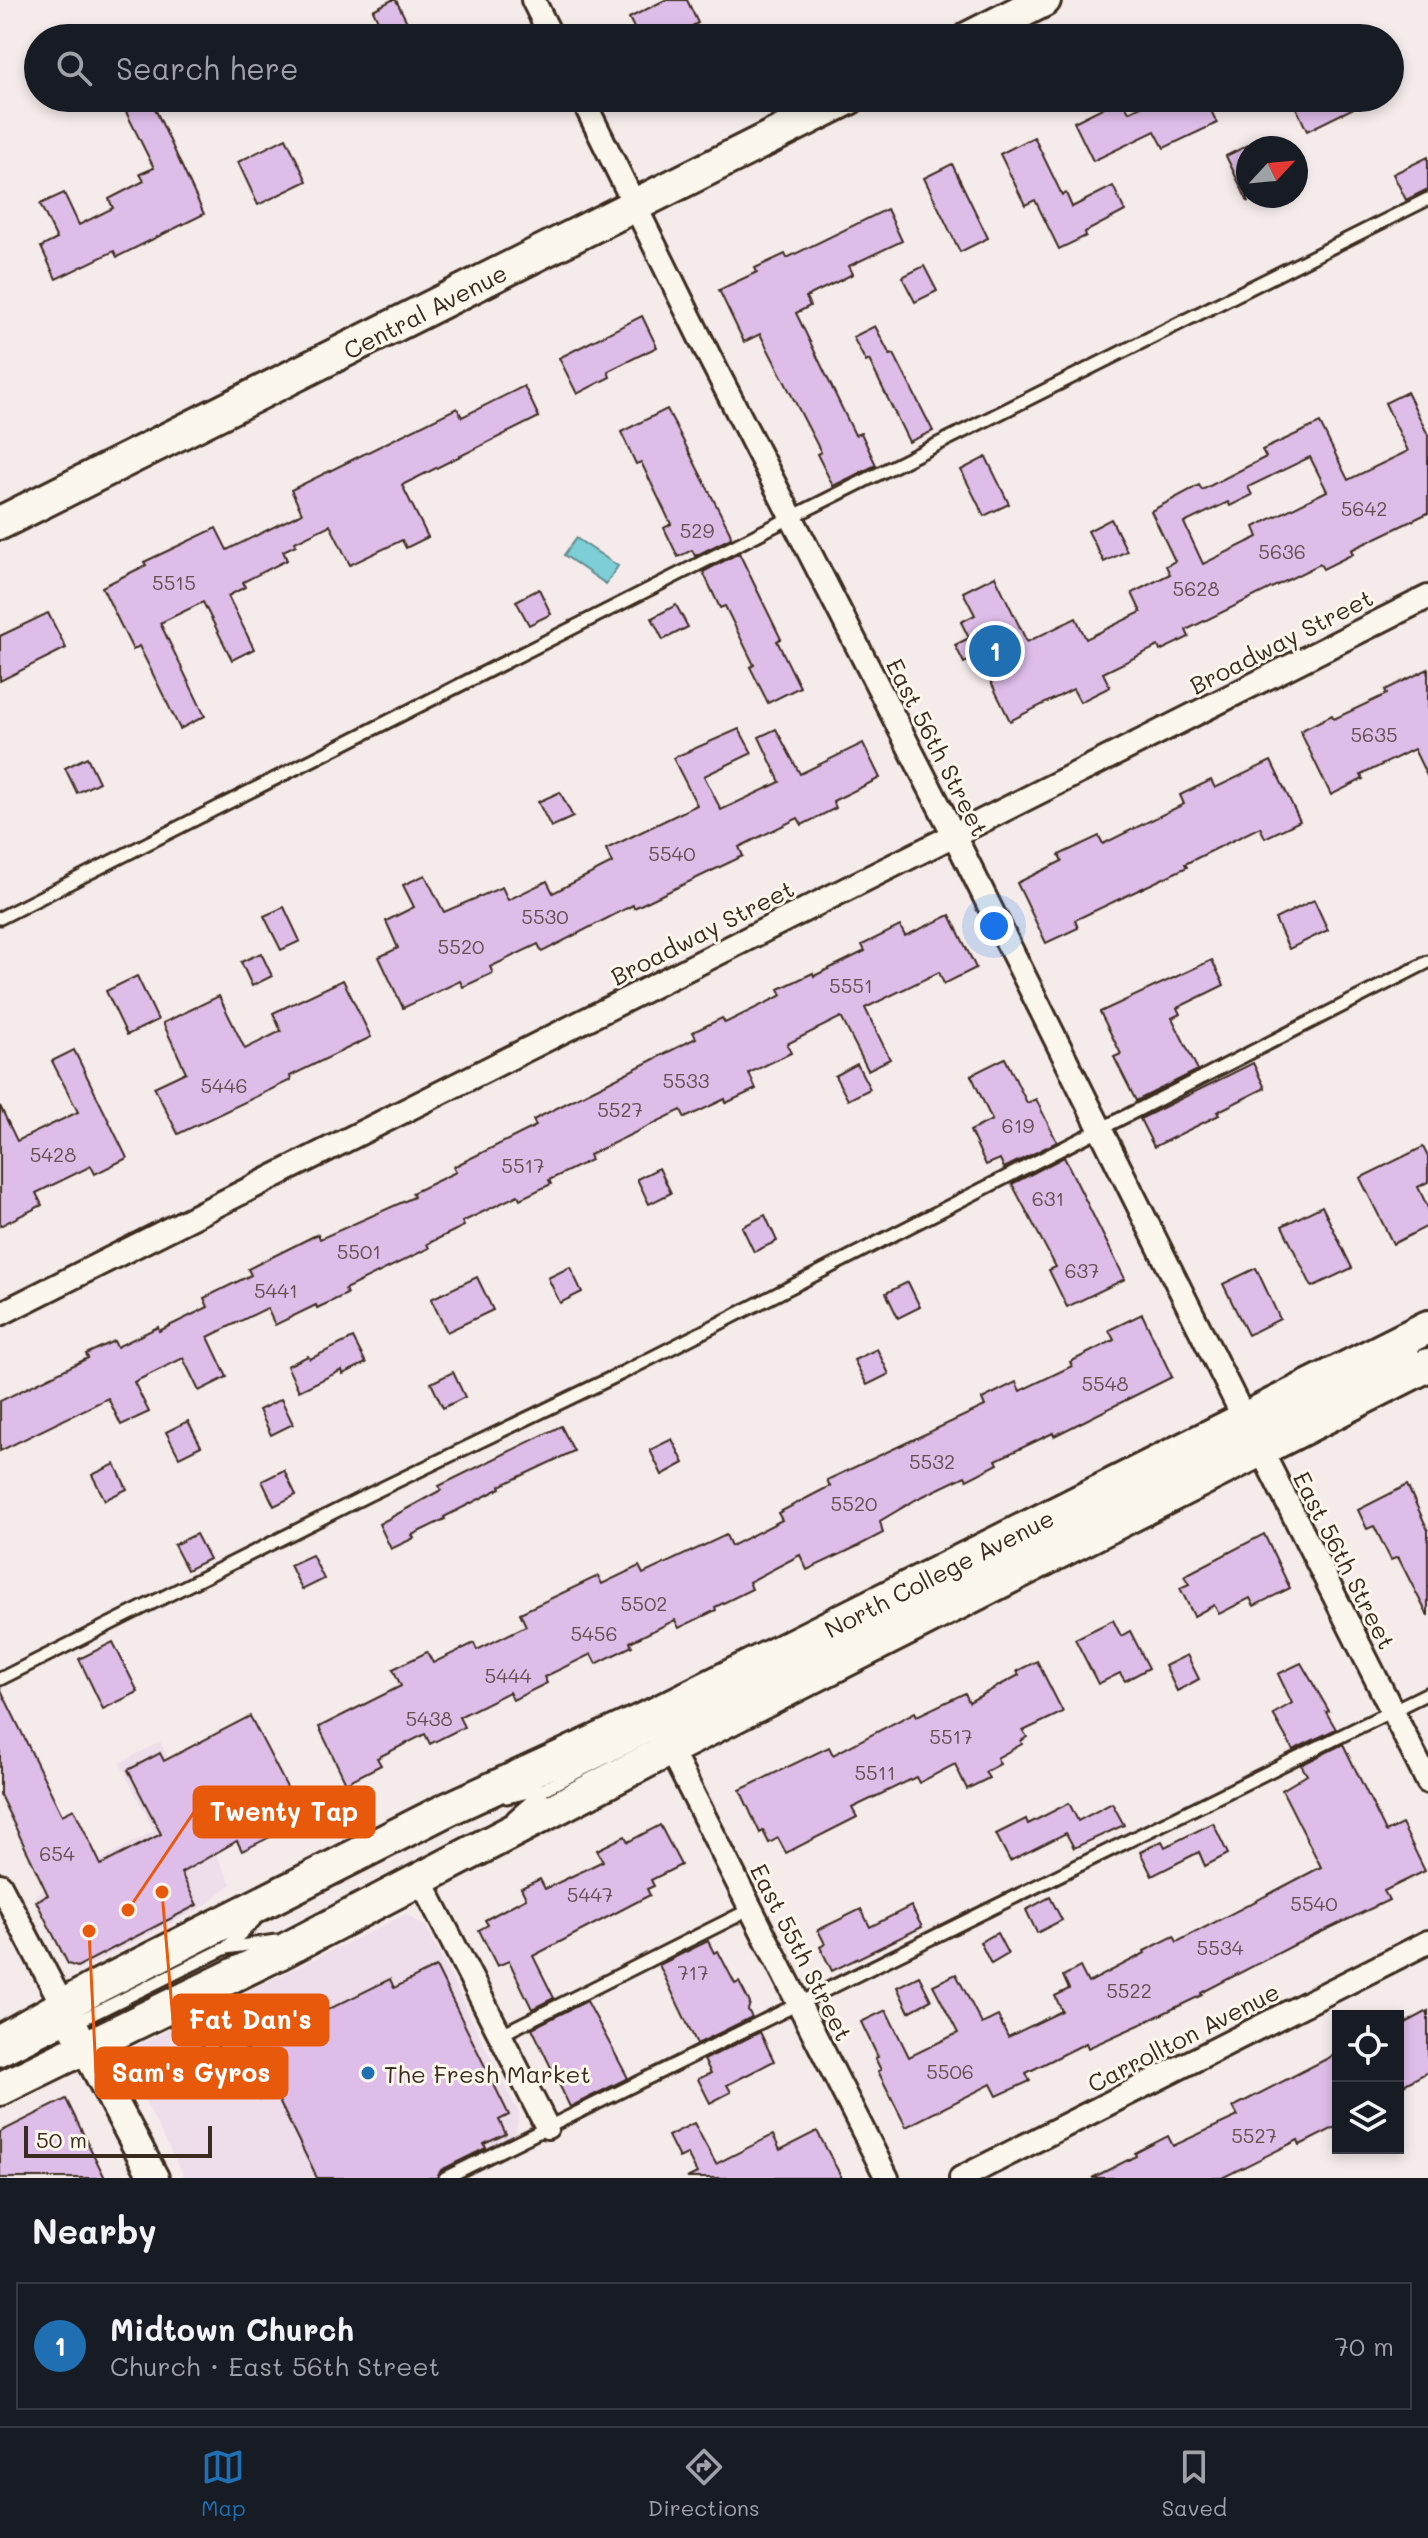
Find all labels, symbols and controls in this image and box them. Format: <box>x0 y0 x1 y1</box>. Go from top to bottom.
search box <box>24 24 1404 112</box>
icon: search <box>52 46 96 90</box>
text: Search here <box>116 48 299 88</box>
north arrow <box>1236 136 1308 208</box>
street label: Central Avenue <box>338 256 512 366</box>
house number: 5642 <box>1341 495 1387 521</box>
house number: 529 <box>680 517 714 543</box>
house number: 5636 <box>1258 538 1306 564</box>
house number: 5515 <box>152 569 196 595</box>
house number: 5628 <box>1173 575 1219 601</box>
street label: Broadway Street <box>1184 581 1378 701</box>
pin: 1 <box>969 621 1021 681</box>
street label: East 56th Street <box>880 653 996 841</box>
house number: 5635 <box>1350 721 1398 747</box>
house number: 5540 <box>648 840 696 866</box>
street label: Broadway Street <box>605 872 799 992</box>
house number: 5530 <box>521 903 569 929</box>
your location <box>974 906 1014 946</box>
house number: 5520 <box>438 933 484 959</box>
house number: 5551 <box>829 972 873 998</box>
house number: 5533 <box>663 1067 709 1093</box>
house number: 5446 <box>200 1072 248 1098</box>
house number: 5527 <box>597 1096 643 1122</box>
house number: 619 <box>1002 1112 1035 1138</box>
house number: 5428 <box>30 1141 76 1167</box>
house number: 5517 <box>501 1152 545 1178</box>
house number: 631 <box>1032 1185 1064 1211</box>
house number: 5501 <box>337 1238 381 1264</box>
house number: 637 <box>1065 1257 1099 1283</box>
house number: 5441 <box>254 1277 298 1303</box>
house number: 5548 <box>1081 1370 1129 1396</box>
house number: 5532 <box>909 1448 955 1474</box>
street label: East 56th Street <box>1287 1466 1403 1654</box>
house number: 5520 <box>831 1490 877 1516</box>
street label: North College Avenue <box>819 1502 1059 1644</box>
house number: 5502 <box>621 1590 667 1616</box>
house number: 5456 <box>570 1620 618 1646</box>
house number: 5444 <box>485 1662 532 1688</box>
house number: 5438 <box>405 1705 453 1731</box>
house number: 5517 <box>929 1723 973 1749</box>
house number: 5511 <box>854 1759 896 1785</box>
callout: Twenty Tap <box>194 1787 374 1837</box>
text: Twenty Tap <box>210 1794 358 1828</box>
house number: 654 <box>39 1840 75 1866</box>
street label: East 55th Street <box>744 1858 860 2046</box>
house number: 5447 <box>567 1881 613 1907</box>
house number: 5540 <box>1290 1890 1338 1916</box>
house number: 5534 <box>1197 1934 1244 1960</box>
house number: 717 <box>677 1959 709 1985</box>
street label: Carrollton Avenue <box>1082 1975 1284 2099</box>
house number: 5522 <box>1106 1977 1152 2003</box>
callout: Fat Dan's <box>173 1995 328 2045</box>
text: Fat Dan's <box>188 2002 312 2036</box>
map controls <box>1332 2010 1404 2154</box>
button: locate <box>1332 2010 1404 2082</box>
callout: Sam's Gyros <box>96 2048 287 2098</box>
text: Sam's Gyros <box>112 2055 270 2089</box>
place label: The Fresh Market <box>384 2058 591 2089</box>
house number: 5506 <box>926 2058 974 2084</box>
marker: The Fresh Market <box>359 2064 377 2082</box>
button: layers <box>1332 2082 1404 2154</box>
scale bar <box>24 2122 212 2158</box>
house number: 5527 <box>1231 2122 1277 2148</box>
text: 50 m <box>36 2125 87 2154</box>
text: Nearby <box>32 2208 157 2253</box>
text: Midtown Church <box>110 2309 354 2349</box>
text: 1 <box>54 2329 66 2363</box>
text: 70 m <box>1334 2329 1394 2363</box>
text: Church · East 56th Street <box>110 2349 440 2383</box>
tab: Map <box>201 2445 246 2522</box>
tab: Directions <box>648 2445 760 2522</box>
tab: Saved <box>1162 2445 1227 2522</box>

